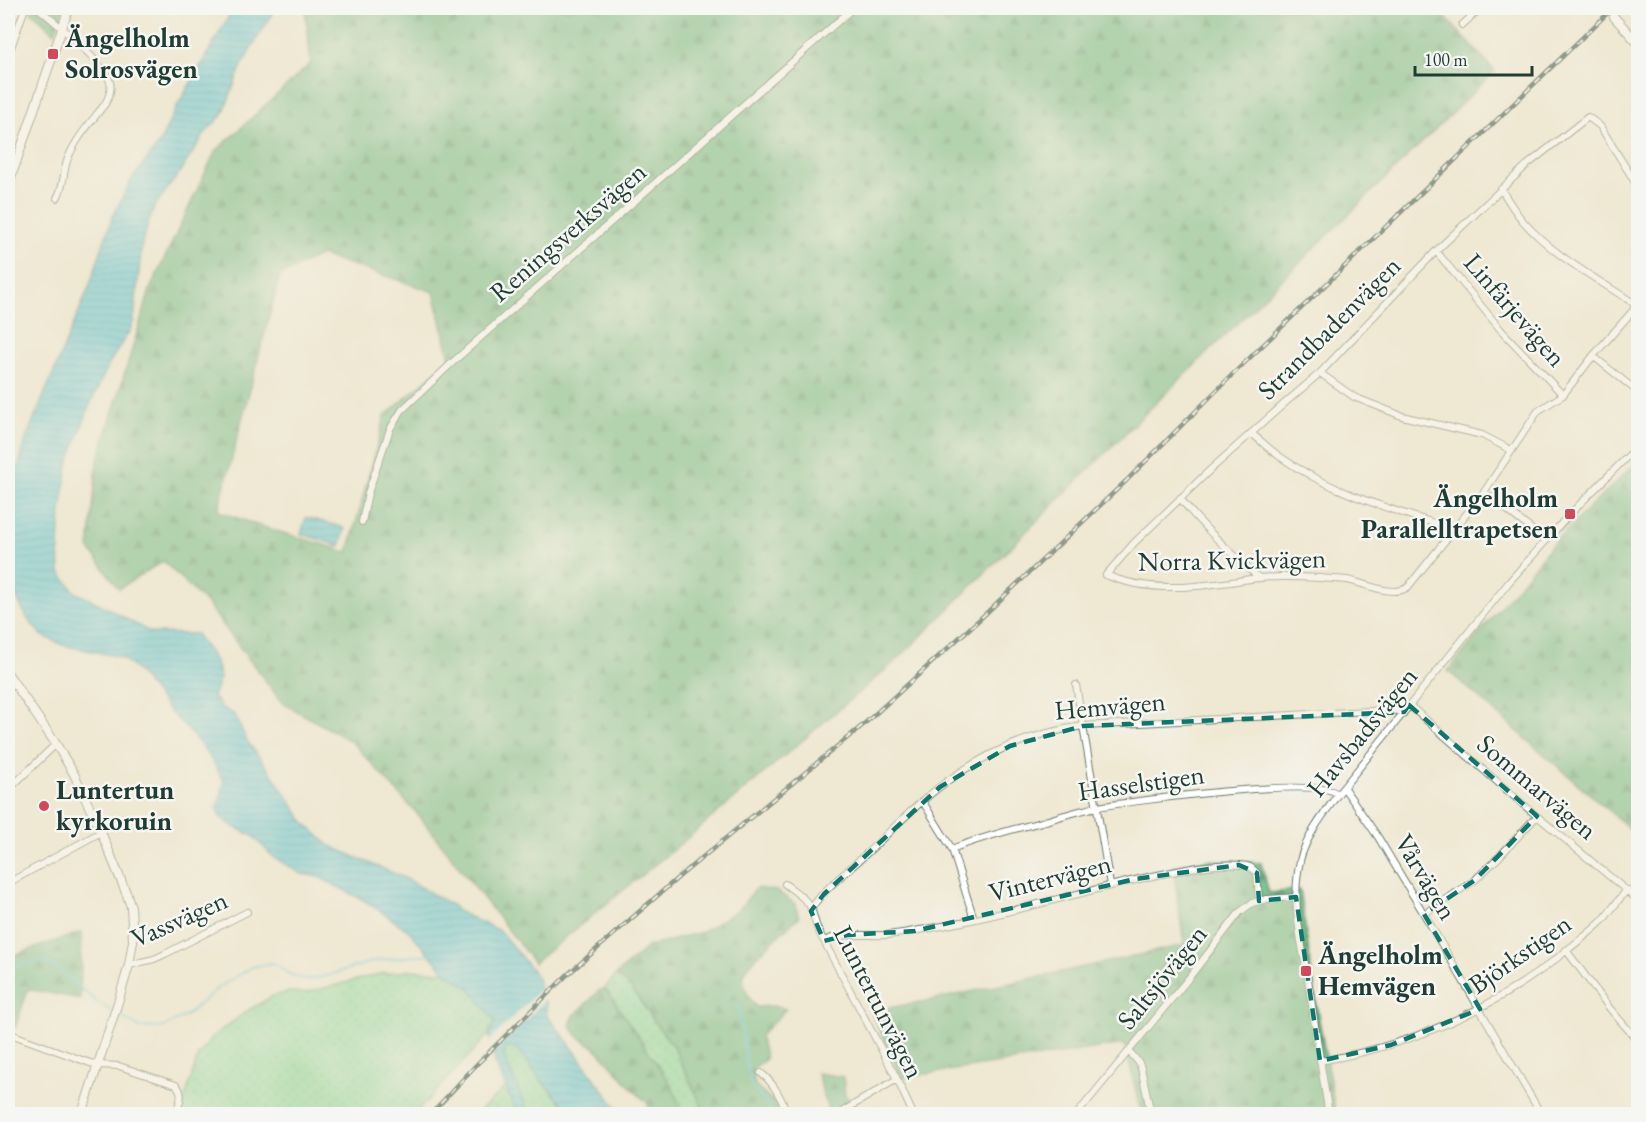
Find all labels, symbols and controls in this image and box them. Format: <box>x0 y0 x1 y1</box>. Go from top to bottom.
place label: Ängelholm Solrosvägen <box>64 20 198 86</box>
scale bar <box>1415 39 1532 77</box>
marker: Ängelholm Solrosvägen <box>46 47 60 61</box>
text: 100 m <box>1424 48 1468 71</box>
street label: Reningsverksvägen <box>482 154 653 309</box>
street label: Linfärjevägen <box>1456 245 1574 374</box>
street label: Strandbadenvägen <box>1249 248 1408 407</box>
place label: Ängelholm Parallelltrapetsen <box>1361 480 1558 546</box>
marker: Ängelholm Parallelltrapetsen <box>1563 507 1577 521</box>
street label: Norra Kvickvägen <box>1138 540 1326 579</box>
street label: Havsbadsvägen <box>1298 659 1425 804</box>
street label: Hemvägen <box>1053 683 1167 728</box>
street label: Sommarvägen <box>1470 726 1605 847</box>
street label: Hasselstigen <box>1075 756 1206 809</box>
place label: Luntertun kyrkoruin <box>56 772 174 838</box>
marker: Luntertun kyrkoruin <box>37 799 51 813</box>
street label: Vårvägen <box>1387 827 1466 926</box>
street label: Vintervägen <box>985 845 1115 910</box>
street label: Vassvägen <box>125 882 233 955</box>
street label: Björkstigen <box>1462 906 1578 1002</box>
street label: Saltsjövägen <box>1109 917 1214 1036</box>
street label: Luntertunvägen <box>826 919 933 1084</box>
place label: Ängelholm Hemvägen <box>1317 937 1443 1003</box>
marker: Ängelholm Hemvägen <box>1299 964 1313 978</box>

